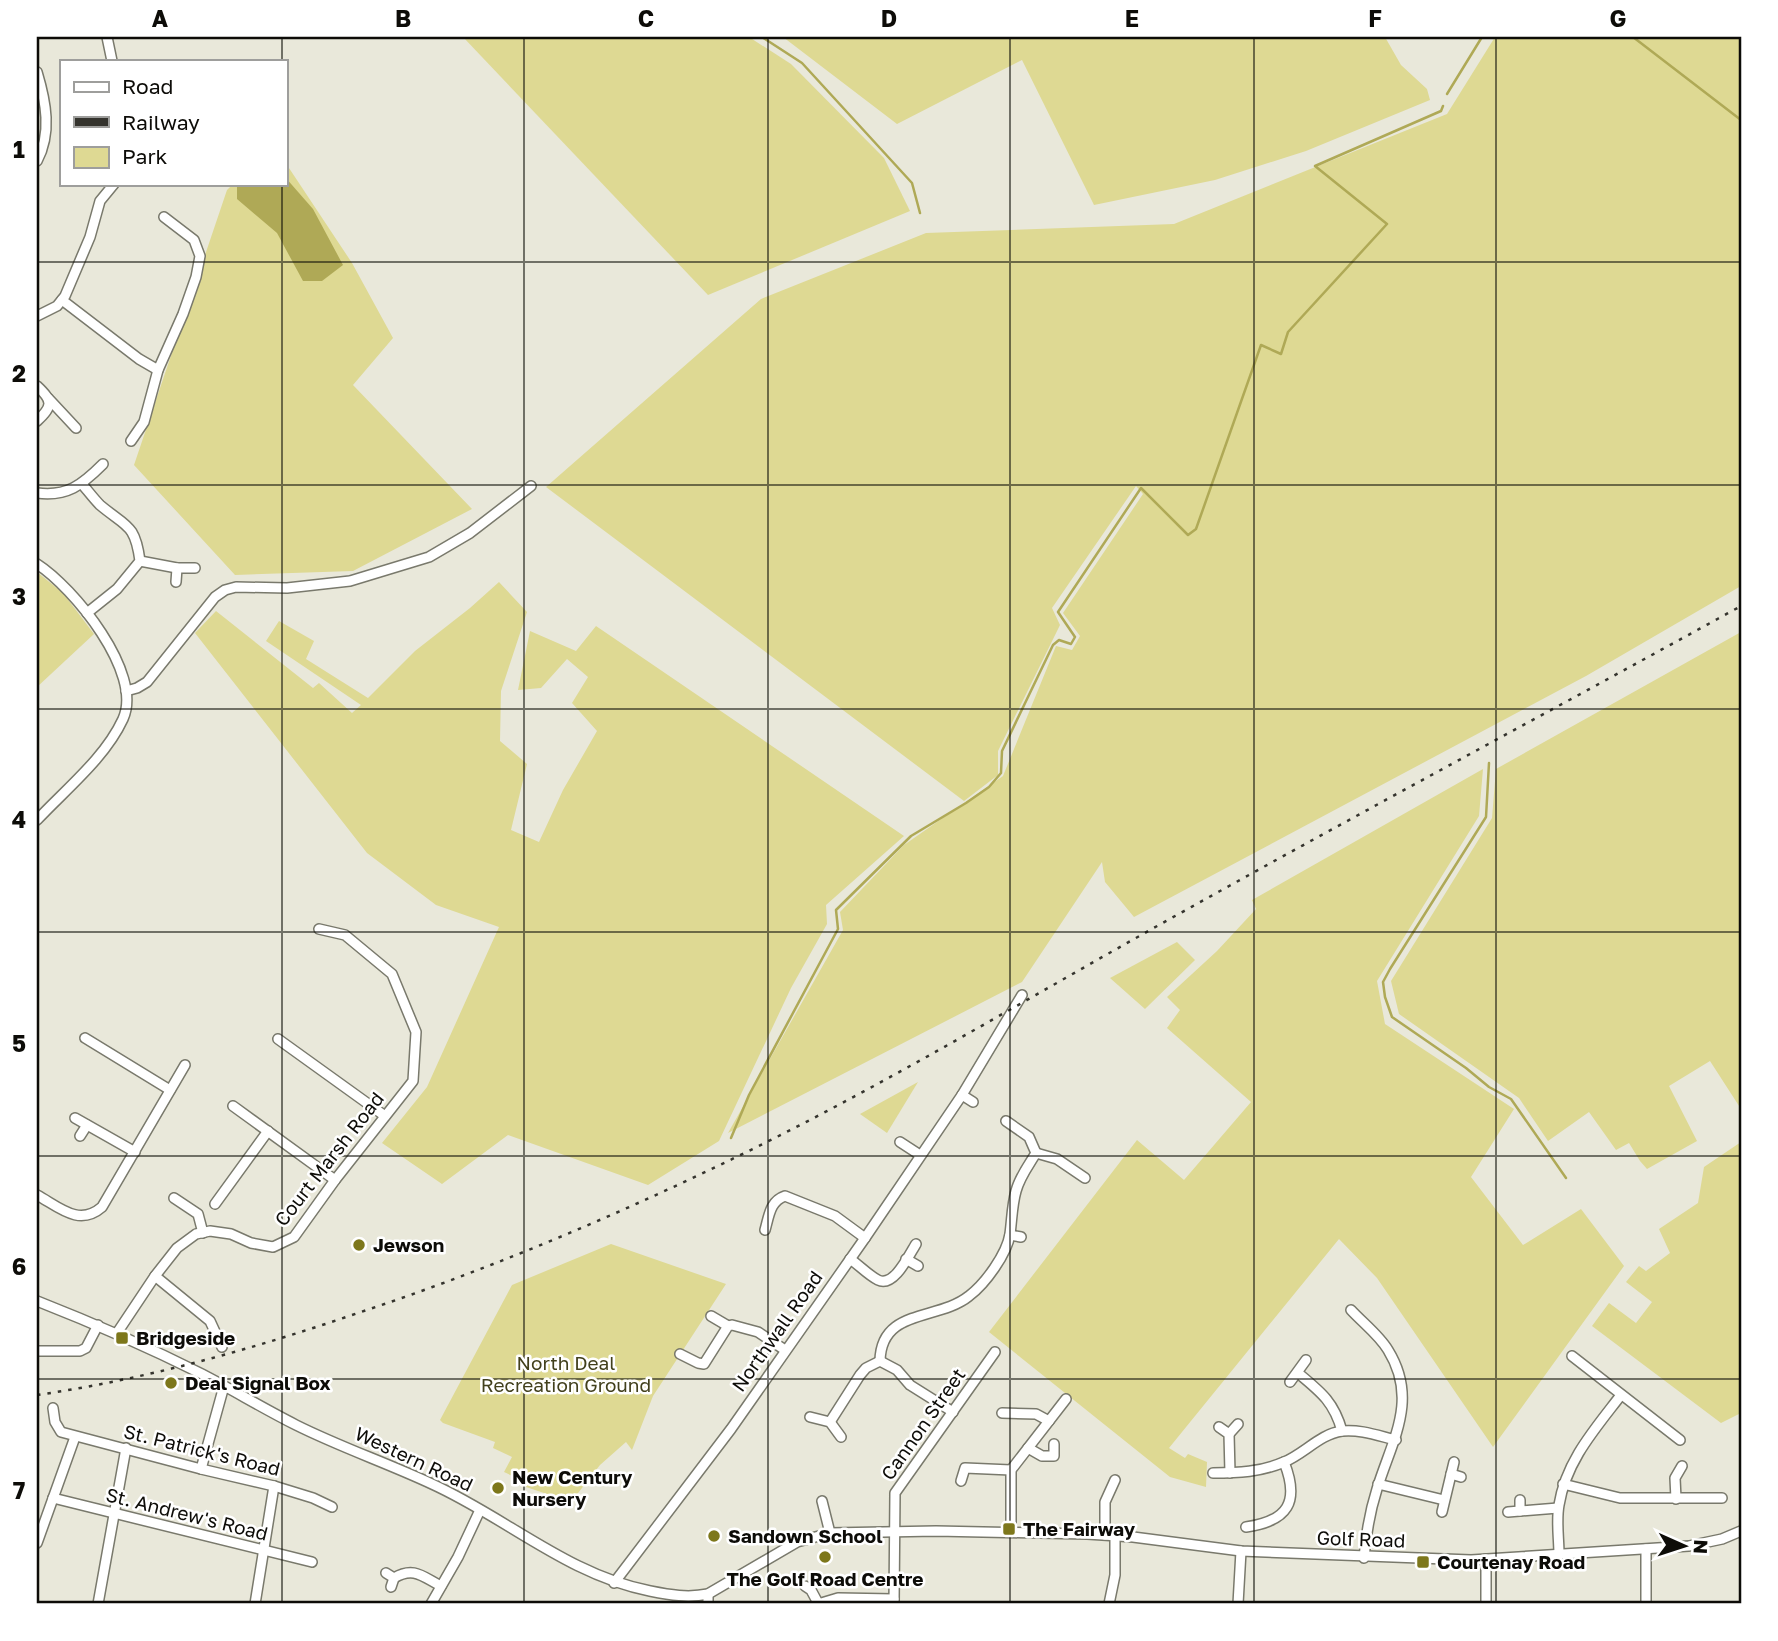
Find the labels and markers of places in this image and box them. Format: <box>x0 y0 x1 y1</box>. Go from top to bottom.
place label: Jewson <box>373 1233 444 1256</box>
marker: Jewson <box>351 1237 367 1253</box>
place label: Bridgeside <box>136 1326 235 1349</box>
marker: Bridgeside <box>114 1330 130 1346</box>
place label: Deal Signal Box <box>185 1371 331 1394</box>
marker: Deal Signal Box <box>163 1375 179 1391</box>
place label: New Century Nursery <box>512 1465 633 1510</box>
marker: New Century Nursery <box>490 1480 506 1496</box>
place label: The Fairway <box>1023 1517 1136 1540</box>
marker: The Fairway <box>1001 1521 1017 1537</box>
place label: Sandown School <box>728 1524 883 1547</box>
marker: Sandown School <box>706 1528 722 1544</box>
marker: The Golf Road Centre <box>817 1549 833 1565</box>
place label: Courtenay Road <box>1437 1550 1585 1573</box>
marker: Courtenay Road <box>1415 1554 1431 1570</box>
place label: The Golf Road Centre <box>727 1567 923 1590</box>

